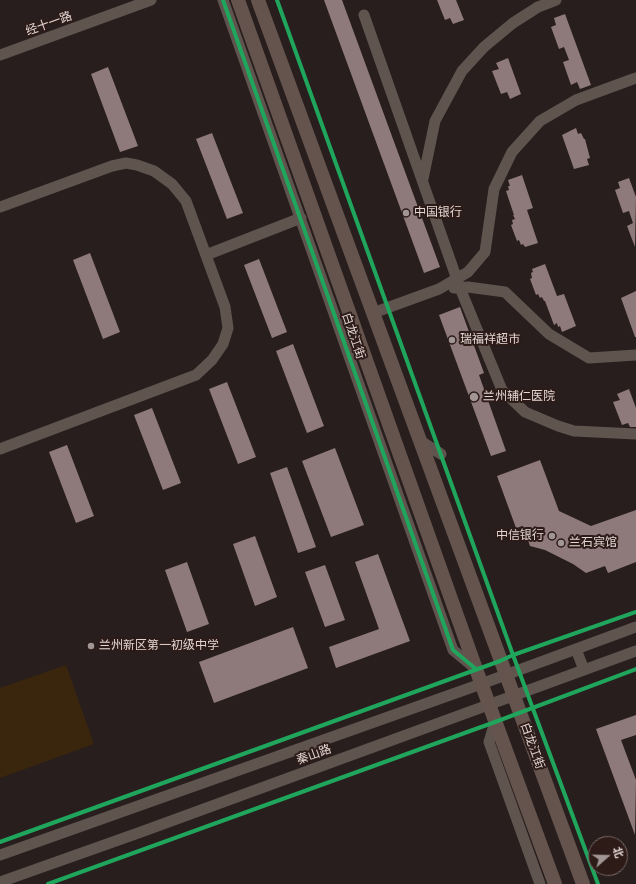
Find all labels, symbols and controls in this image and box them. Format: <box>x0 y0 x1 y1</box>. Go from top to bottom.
street label: 经十一路 <box>24 9 74 39</box>
place label: 中国银行 <box>414 206 462 220</box>
marker: 中国银行 <box>401 208 411 218</box>
street label: 白龙江街 <box>338 311 368 361</box>
place label: 瑞福祥超市 <box>460 333 520 347</box>
marker: 瑞福祥超市 <box>447 335 457 345</box>
place label: 兰州辅仁医院 <box>483 390 555 404</box>
marker: 兰州辅仁医院 <box>468 391 480 403</box>
place label: 中信银行 <box>496 529 544 543</box>
marker: 中信银行 <box>547 531 557 541</box>
place label: 兰石宾馆 <box>569 536 617 550</box>
marker: 兰石宾馆 <box>556 538 566 548</box>
place label: 兰州新区第一初级中学 <box>99 639 219 653</box>
marker: 兰州新区第一初级中学 <box>86 641 96 651</box>
street label: 白龙江街 <box>517 721 547 771</box>
street label: 秦山路 <box>295 742 333 768</box>
north arrow <box>588 836 628 876</box>
text: 北 <box>611 845 626 859</box>

